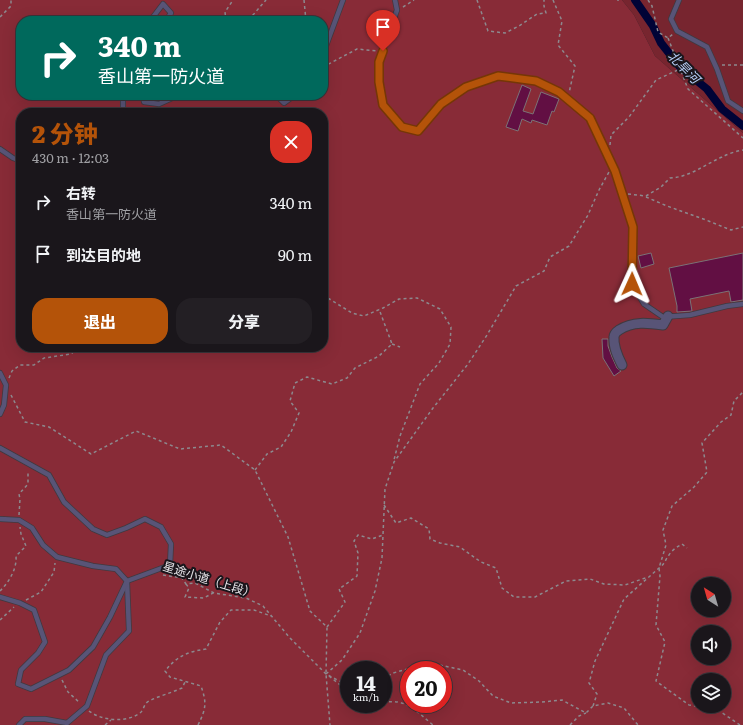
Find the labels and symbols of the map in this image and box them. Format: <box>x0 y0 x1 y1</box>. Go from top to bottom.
pin <box>366 10 400 51</box>
water label: 北旱河 <box>664 46 707 89</box>
position arrow <box>611 263 653 305</box>
street label: 星途小道（上段） <box>161 556 258 602</box>
north arrow <box>691 577 731 617</box>
speed limit sign: 20 <box>400 661 452 713</box>

